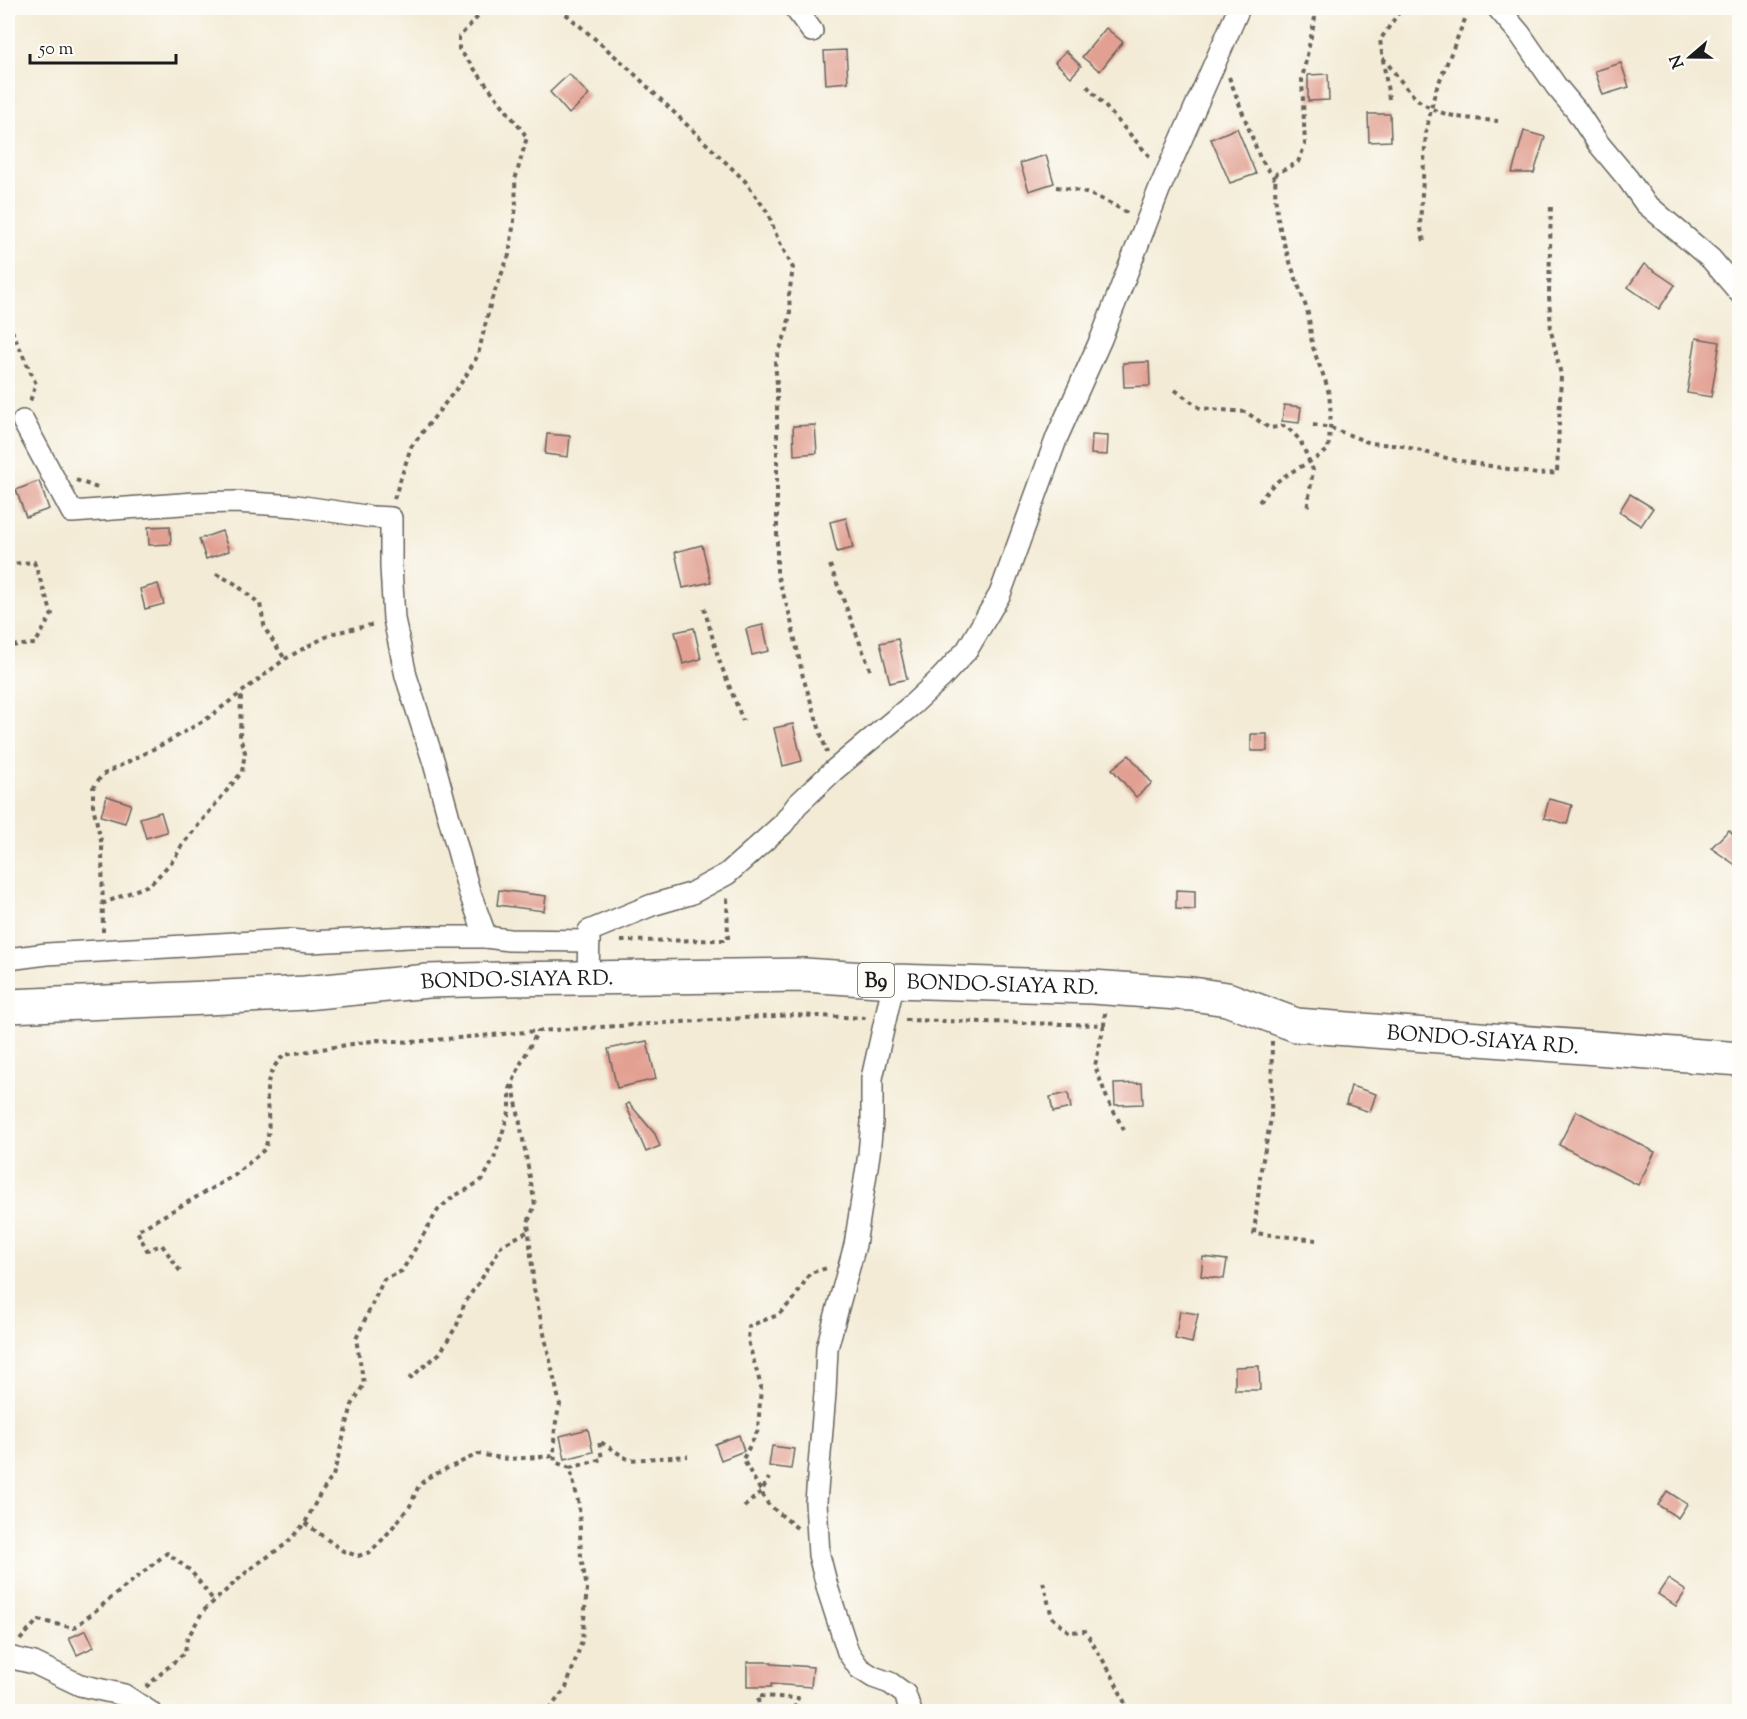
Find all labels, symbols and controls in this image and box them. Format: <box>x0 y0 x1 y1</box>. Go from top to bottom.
scale bar <box>30 27 176 65</box>
north arrow <box>1660 27 1720 87</box>
text: 50 m <box>38 37 74 63</box>
text: N <box>1665 51 1691 71</box>
road number: B9 <box>858 963 894 997</box>
street label: BONDO-SIAYA RD. <box>420 965 614 999</box>
street label: BONDO-SIAYA RD. <box>906 968 1100 1004</box>
street label: BONDO-SIAYA RD. <box>1386 1019 1580 1064</box>

